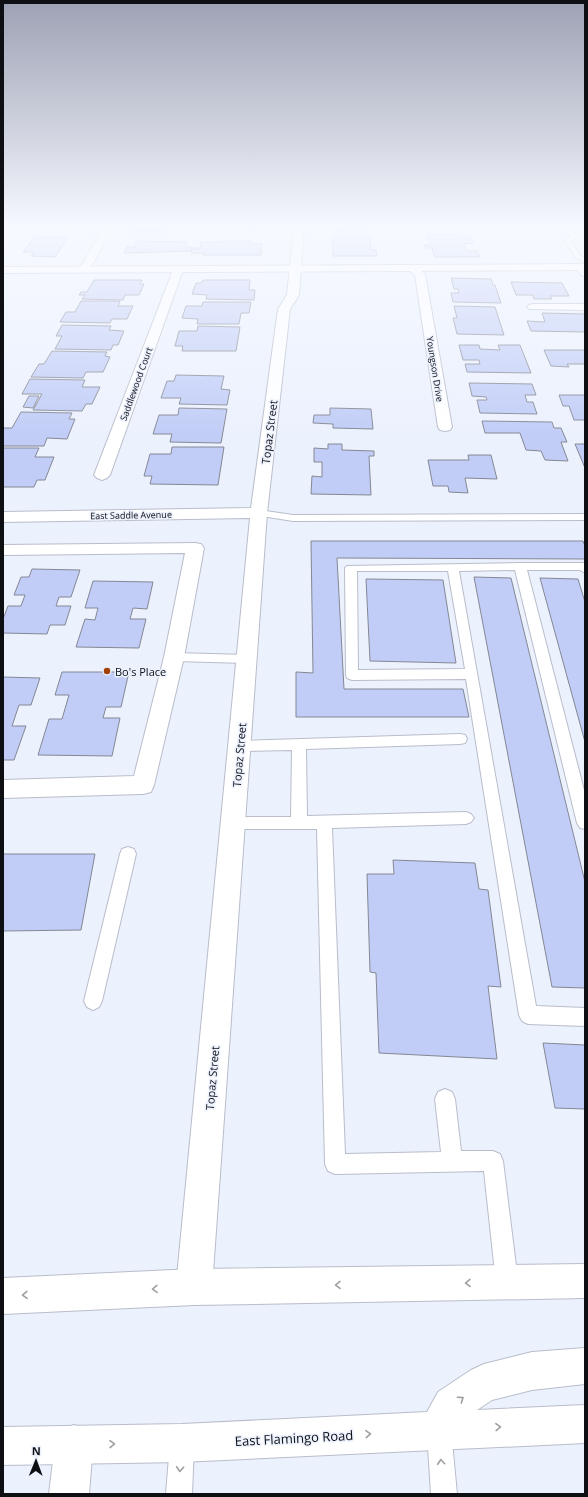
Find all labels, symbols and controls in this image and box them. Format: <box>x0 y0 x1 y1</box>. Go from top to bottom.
street label: Youngson Drive <box>423 335 447 403</box>
street label: Saddlewood Court <box>117 345 155 423</box>
street label: Topaz Street <box>258 399 280 465</box>
street label: East Saddle Avenue <box>90 508 172 522</box>
place label: Bo's Place <box>115 664 166 679</box>
marker: Bo's Place <box>102 666 112 676</box>
street label: Topaz Street <box>229 722 249 788</box>
street label: Topaz Street <box>202 1045 222 1111</box>
one-way arrow <box>465 1278 471 1287</box>
one-way arrow <box>335 1281 341 1289</box>
one-way arrow <box>152 1285 158 1293</box>
one-way arrow <box>22 1290 28 1299</box>
one-way arrow <box>456 1397 463 1404</box>
one-way arrow <box>495 1423 501 1432</box>
street label: East Flamingo Road <box>234 1426 354 1450</box>
one-way arrow <box>365 1429 371 1438</box>
one-way arrow <box>109 1440 115 1448</box>
north arrow <box>16 1441 56 1481</box>
text: N <box>32 1443 41 1458</box>
one-way arrow <box>437 1459 446 1465</box>
one-way arrow <box>176 1466 185 1472</box>

